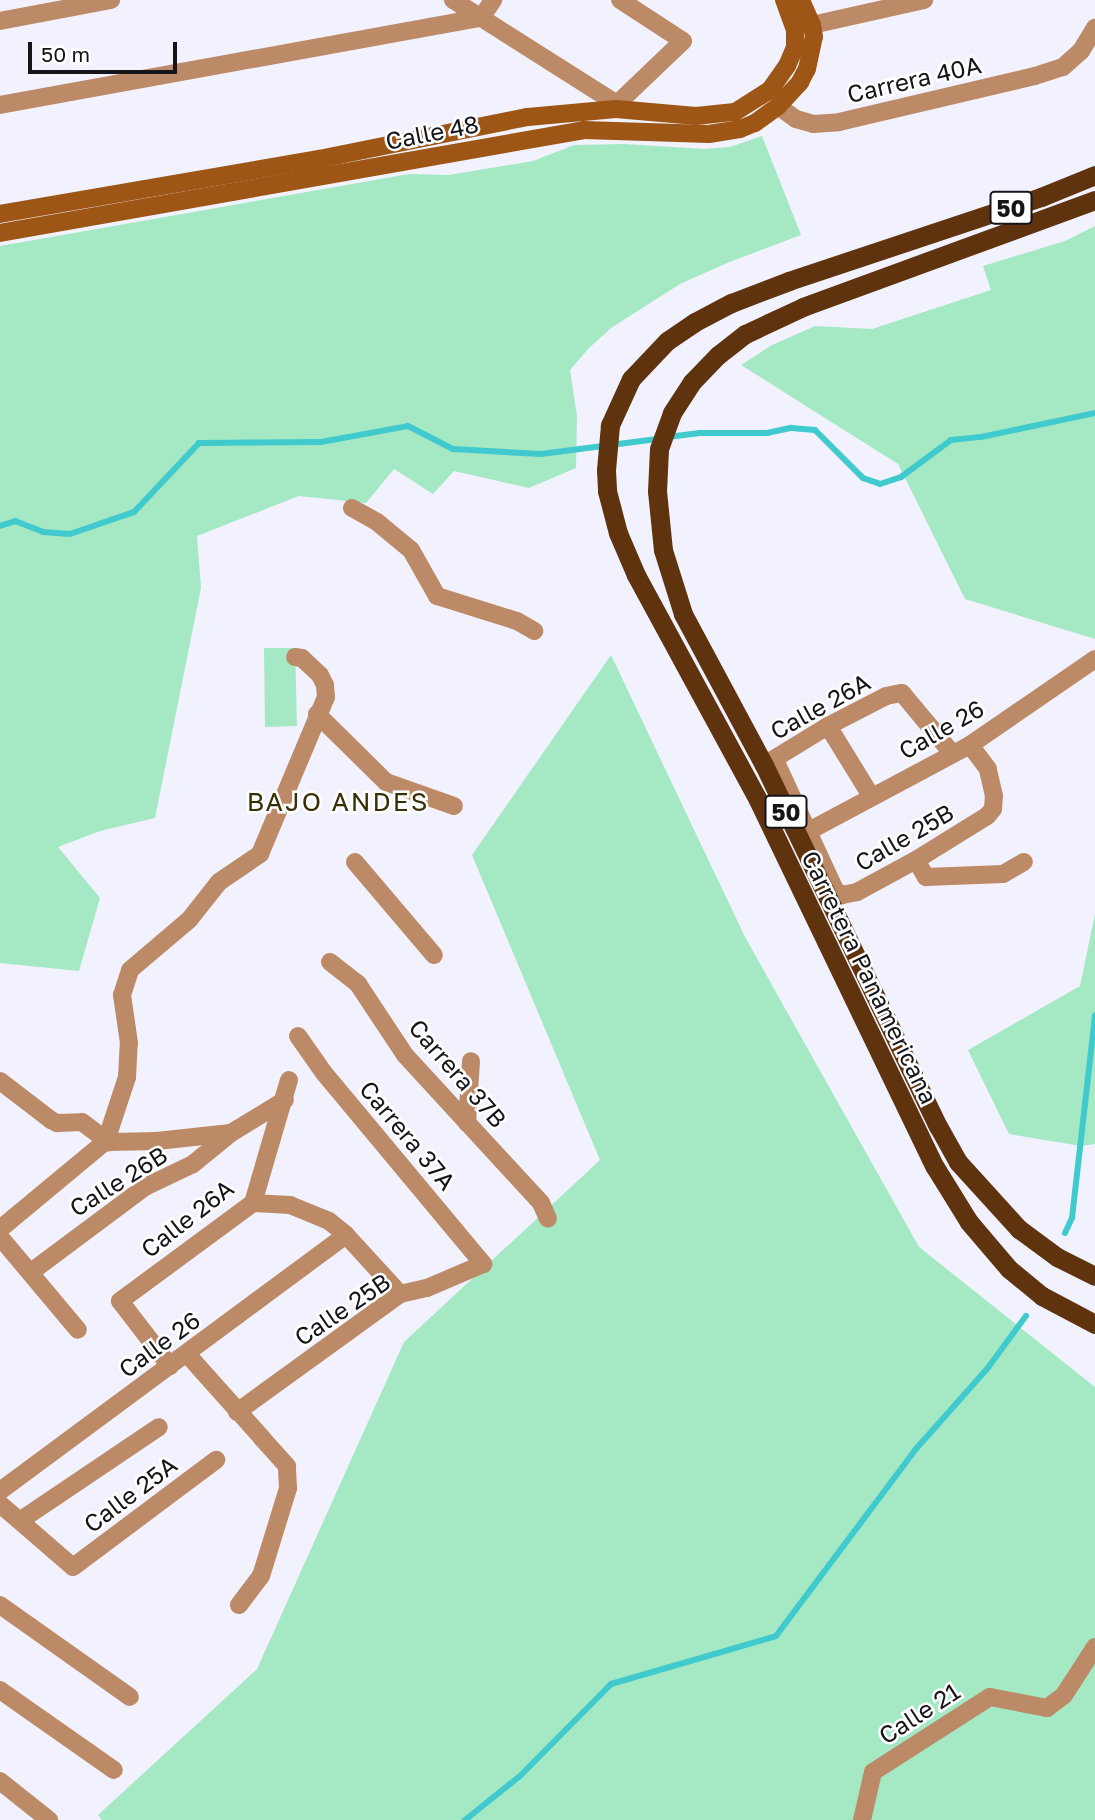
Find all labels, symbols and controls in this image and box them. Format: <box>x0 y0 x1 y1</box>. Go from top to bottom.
scale bar <box>32 28 180 72</box>
text: 50 m <box>41 41 90 67</box>
street label: Carrera 40A <box>844 50 984 108</box>
street label: Calle 48 <box>383 109 481 155</box>
road number: 50 <box>988 188 1034 228</box>
street label: Calle 26A <box>765 667 875 745</box>
street label: Calle 26 <box>893 693 989 765</box>
district label: BAJO ANDES <box>248 786 428 818</box>
road number: 50 <box>763 792 809 832</box>
street label: Calle 25B <box>850 797 958 877</box>
street label: Carretera Panamericana <box>796 846 944 1108</box>
street label: Carrera 37B <box>403 1013 513 1133</box>
street label: Carrera 37A <box>354 1074 462 1196</box>
street label: Calle 26B <box>64 1140 172 1222</box>
street label: Calle 26A <box>135 1173 239 1263</box>
street label: Calle 25B <box>289 1267 395 1351</box>
street label: Calle 26 <box>113 1305 205 1383</box>
street label: Calle 25A <box>78 1450 182 1538</box>
street label: Calle 21 <box>873 1676 965 1750</box>

